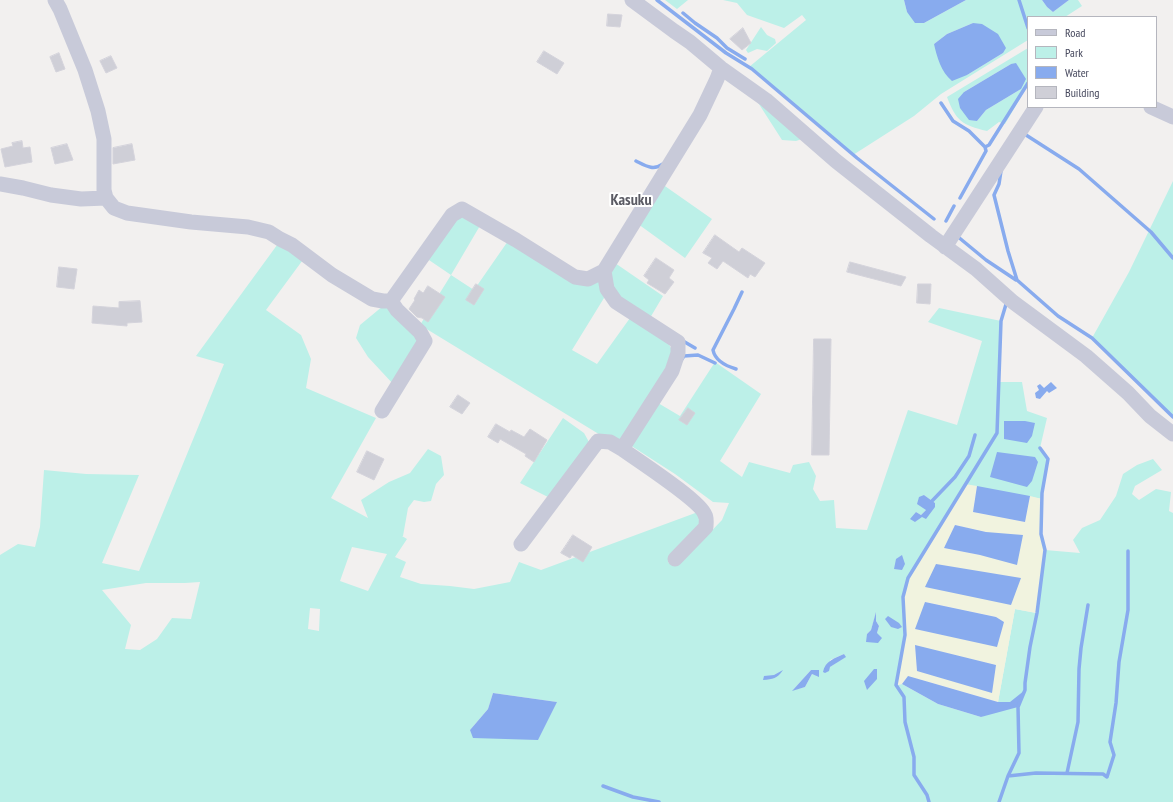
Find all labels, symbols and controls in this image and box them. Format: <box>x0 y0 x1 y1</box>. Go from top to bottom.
legend <box>1027 16 1157 108</box>
text: Road <box>1065 25 1085 40</box>
text: Park <box>1065 45 1083 60</box>
text: Water <box>1065 65 1089 80</box>
text: Building <box>1065 85 1100 100</box>
district label: Kasuku <box>610 190 652 210</box>

